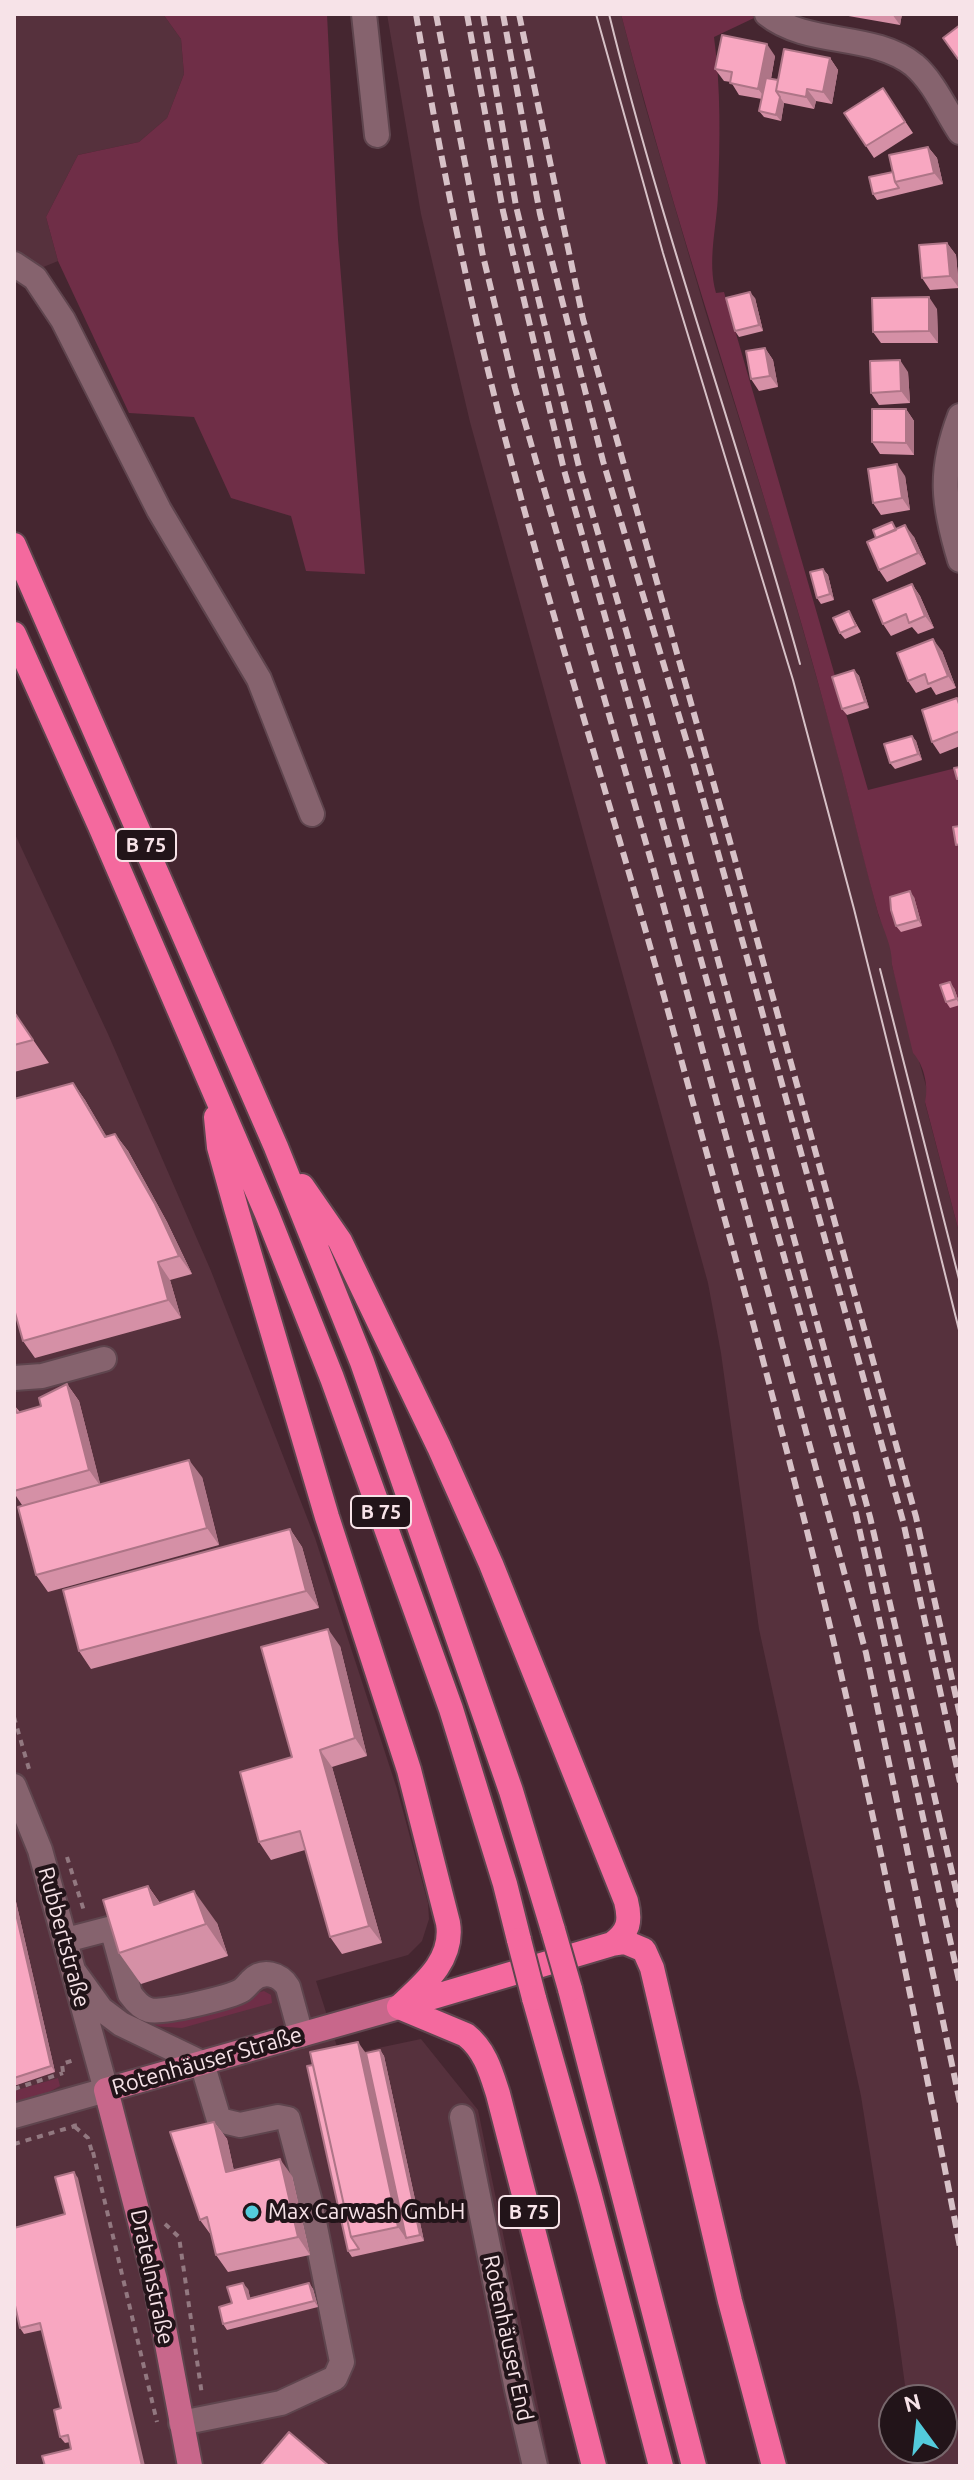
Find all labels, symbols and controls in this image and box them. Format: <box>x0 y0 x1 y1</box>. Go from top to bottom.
road number: B 75 <box>116 829 176 861</box>
road number: B 75 <box>351 1496 411 1528</box>
street label: Rubbertstraße <box>33 1864 95 2010</box>
street label: Rotenhäuser Straße <box>109 2021 305 2101</box>
road number: B 75 <box>499 2196 559 2228</box>
place label: Max Carwash GmbH <box>268 2199 465 2225</box>
marker: Max Carwash GmbH <box>243 2203 261 2221</box>
street label: Dratelnstraße <box>125 2207 179 2347</box>
street label: Rotenhäuser End <box>478 2253 538 2423</box>
north arrow <box>878 2384 958 2464</box>
text: N <box>901 2388 923 2416</box>

